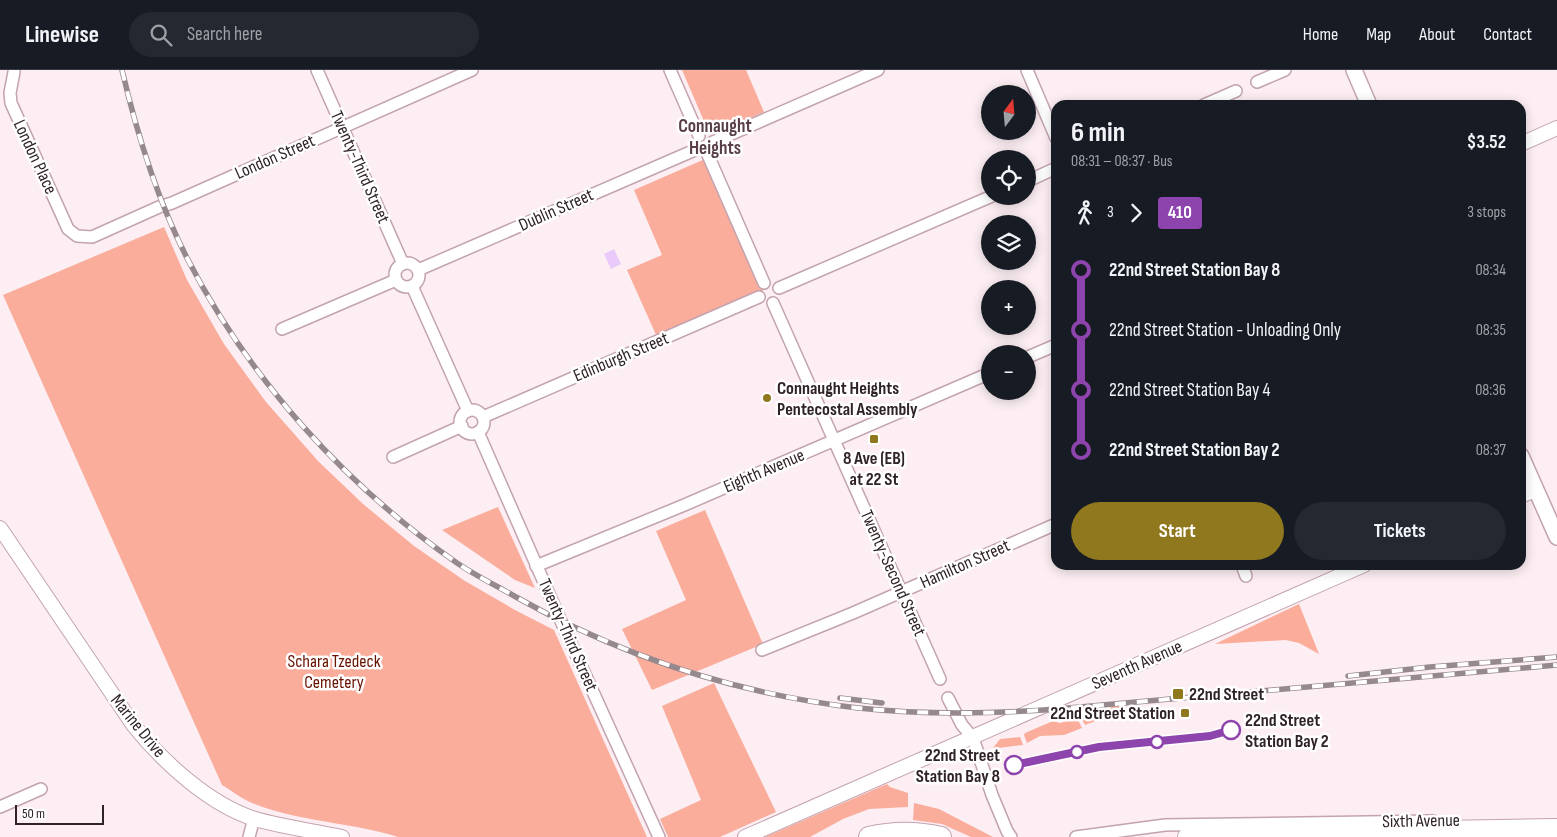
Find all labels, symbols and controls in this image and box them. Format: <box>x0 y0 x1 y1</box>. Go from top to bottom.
search box <box>129 12 479 57</box>
text: Linewise <box>25 20 99 49</box>
icon: search <box>147 21 175 49</box>
text: Search here <box>187 23 263 46</box>
text: Home <box>1303 24 1338 45</box>
text: Map <box>1366 24 1391 45</box>
text: About <box>1419 24 1455 45</box>
text: Contact <box>1483 24 1532 45</box>
north arrow <box>981 85 1036 140</box>
map controls <box>981 85 1036 400</box>
street label: Twenty-Third Street <box>326 107 394 227</box>
district label: Connaught Heights <box>678 115 752 160</box>
text: 6 min <box>1071 116 1125 149</box>
street label: London Place <box>9 117 61 197</box>
street label: London Street <box>232 130 319 184</box>
text: $3.52 <box>1467 131 1506 154</box>
button: locate <box>981 150 1036 205</box>
text: 08:31 – 08:37 · Bus <box>1071 152 1173 171</box>
street label: Dublin Street <box>515 184 597 236</box>
icon: walk <box>1071 199 1099 227</box>
icon: forward <box>1122 199 1150 227</box>
text: 410 <box>1168 202 1192 223</box>
text: 3 <box>1107 203 1114 222</box>
text: 3 stops <box>1467 203 1506 222</box>
button: layers <box>981 215 1036 270</box>
text: 22nd Street Station Bay 8 <box>1109 259 1280 282</box>
text: 08:34 <box>1475 261 1506 280</box>
button: + <box>981 280 1036 335</box>
text: 22nd Street Station - Unloading Only <box>1109 319 1341 342</box>
text: 08:35 <box>1476 321 1506 340</box>
street label: Edinburgh Street <box>570 327 672 386</box>
button: − <box>981 345 1036 400</box>
place label: Connaught Heights Pentecostal Assembly <box>777 378 918 420</box>
text: 22nd Street Station Bay 4 <box>1109 379 1270 402</box>
text: 08:36 <box>1475 381 1506 400</box>
marker: Connaught Heights Pentecostal Assembly <box>761 392 773 404</box>
marker: 8 Ave (EB) at 22 St <box>868 433 880 445</box>
text: 22nd Street Station Bay 2 <box>1109 439 1280 462</box>
text: 08:37 <box>1476 441 1506 460</box>
street label: Eighth Avenue <box>720 445 808 497</box>
place label: 8 Ave (EB) at 22 St <box>843 448 905 490</box>
button: Start <box>1071 502 1284 560</box>
button: Tickets <box>1294 502 1506 560</box>
street label: Twenty-Second Street <box>856 507 930 640</box>
street label: Hamilton Street <box>917 535 1013 593</box>
street label: Twenty-Third Street <box>534 575 602 695</box>
street label: Seventh Avenue <box>1089 636 1185 694</box>
park label: Schara Tzedeck Cemetery <box>287 651 381 693</box>
place label: 22nd Street <box>1189 684 1264 705</box>
marker: 22nd Street <box>1171 687 1185 701</box>
street label: Marine Drive <box>106 690 170 762</box>
place label: 22nd Street Station <box>1050 703 1175 724</box>
marker: 22nd Street Station <box>1179 707 1191 719</box>
place label: 22nd Street Station Bay 2 <box>1245 710 1329 752</box>
marker: 22nd Street Station Bay 2 <box>1221 720 1241 740</box>
unlabelled marker <box>1150 735 1164 749</box>
place label: 22nd Street Station Bay 8 <box>916 745 1000 787</box>
unlabelled marker <box>1070 745 1084 759</box>
marker: 22nd Street Station Bay 8 <box>1004 755 1024 775</box>
scale bar <box>15 802 104 825</box>
text: 50 m <box>22 805 45 822</box>
street label: Sixth Avenue <box>1382 810 1460 832</box>

